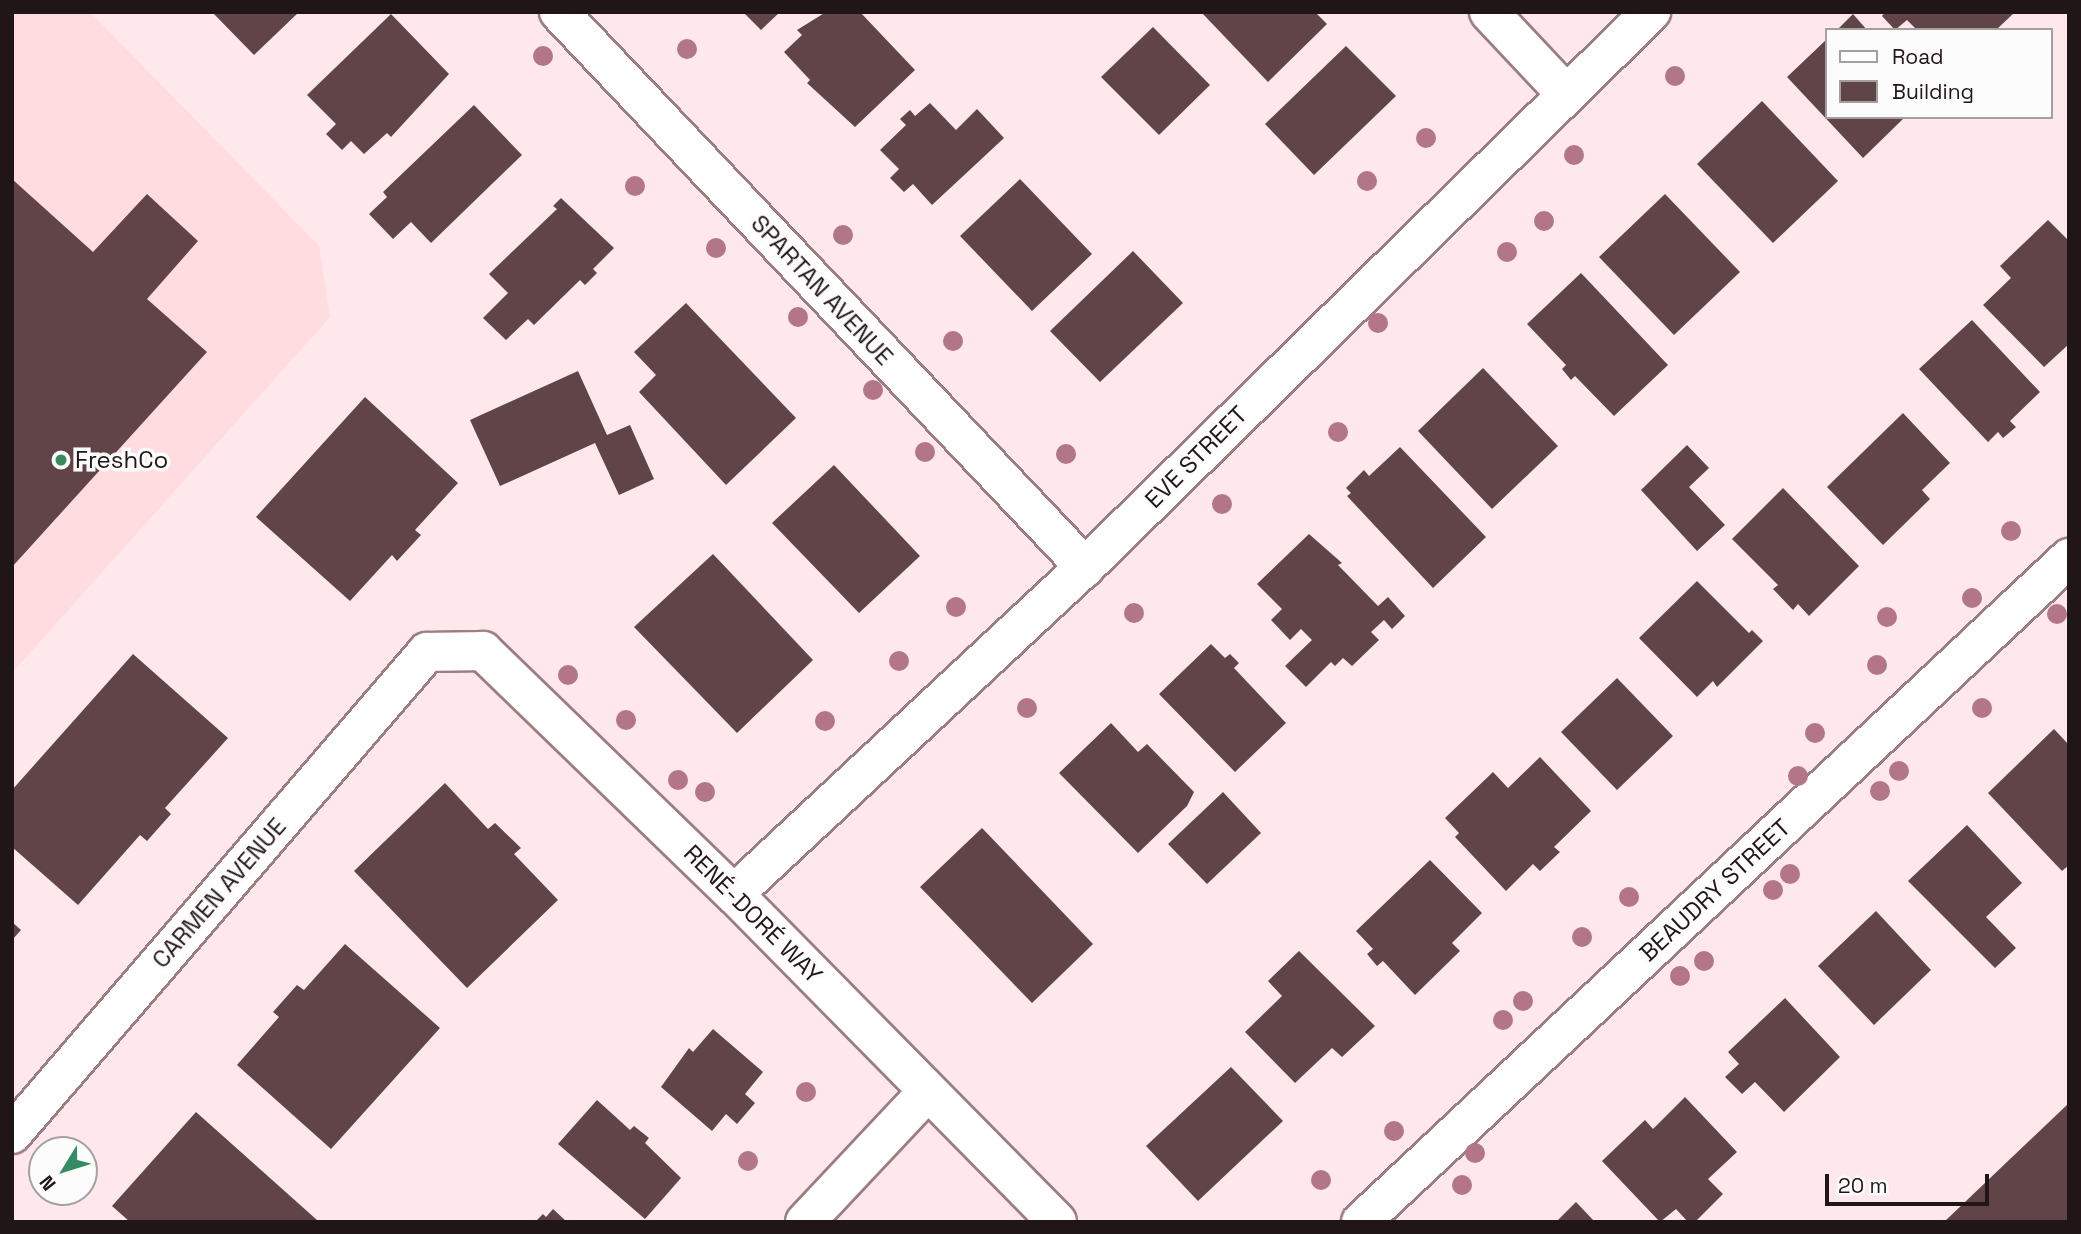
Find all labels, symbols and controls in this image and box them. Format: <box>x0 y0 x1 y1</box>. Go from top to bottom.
legend <box>1826 28 2053 119</box>
text: Road <box>1892 43 1944 70</box>
text: Building <box>1892 78 1974 105</box>
street label: SPARTAN AVENUE <box>745 209 899 371</box>
street label: EVE STREET <box>1139 400 1253 514</box>
place label: FreshCo <box>75 446 168 474</box>
marker: FreshCo <box>53 452 69 468</box>
street label: CARMEN AVENUE <box>146 812 292 974</box>
street label: BEAUDRY STREET <box>1633 813 1797 967</box>
street label: RENÉ-DORÉ WAY <box>678 839 828 989</box>
north arrow <box>28 1136 98 1206</box>
scale bar <box>1829 1160 1994 1204</box>
text: N <box>34 1170 61 1196</box>
text: 20 m <box>1838 1172 1888 1199</box>

